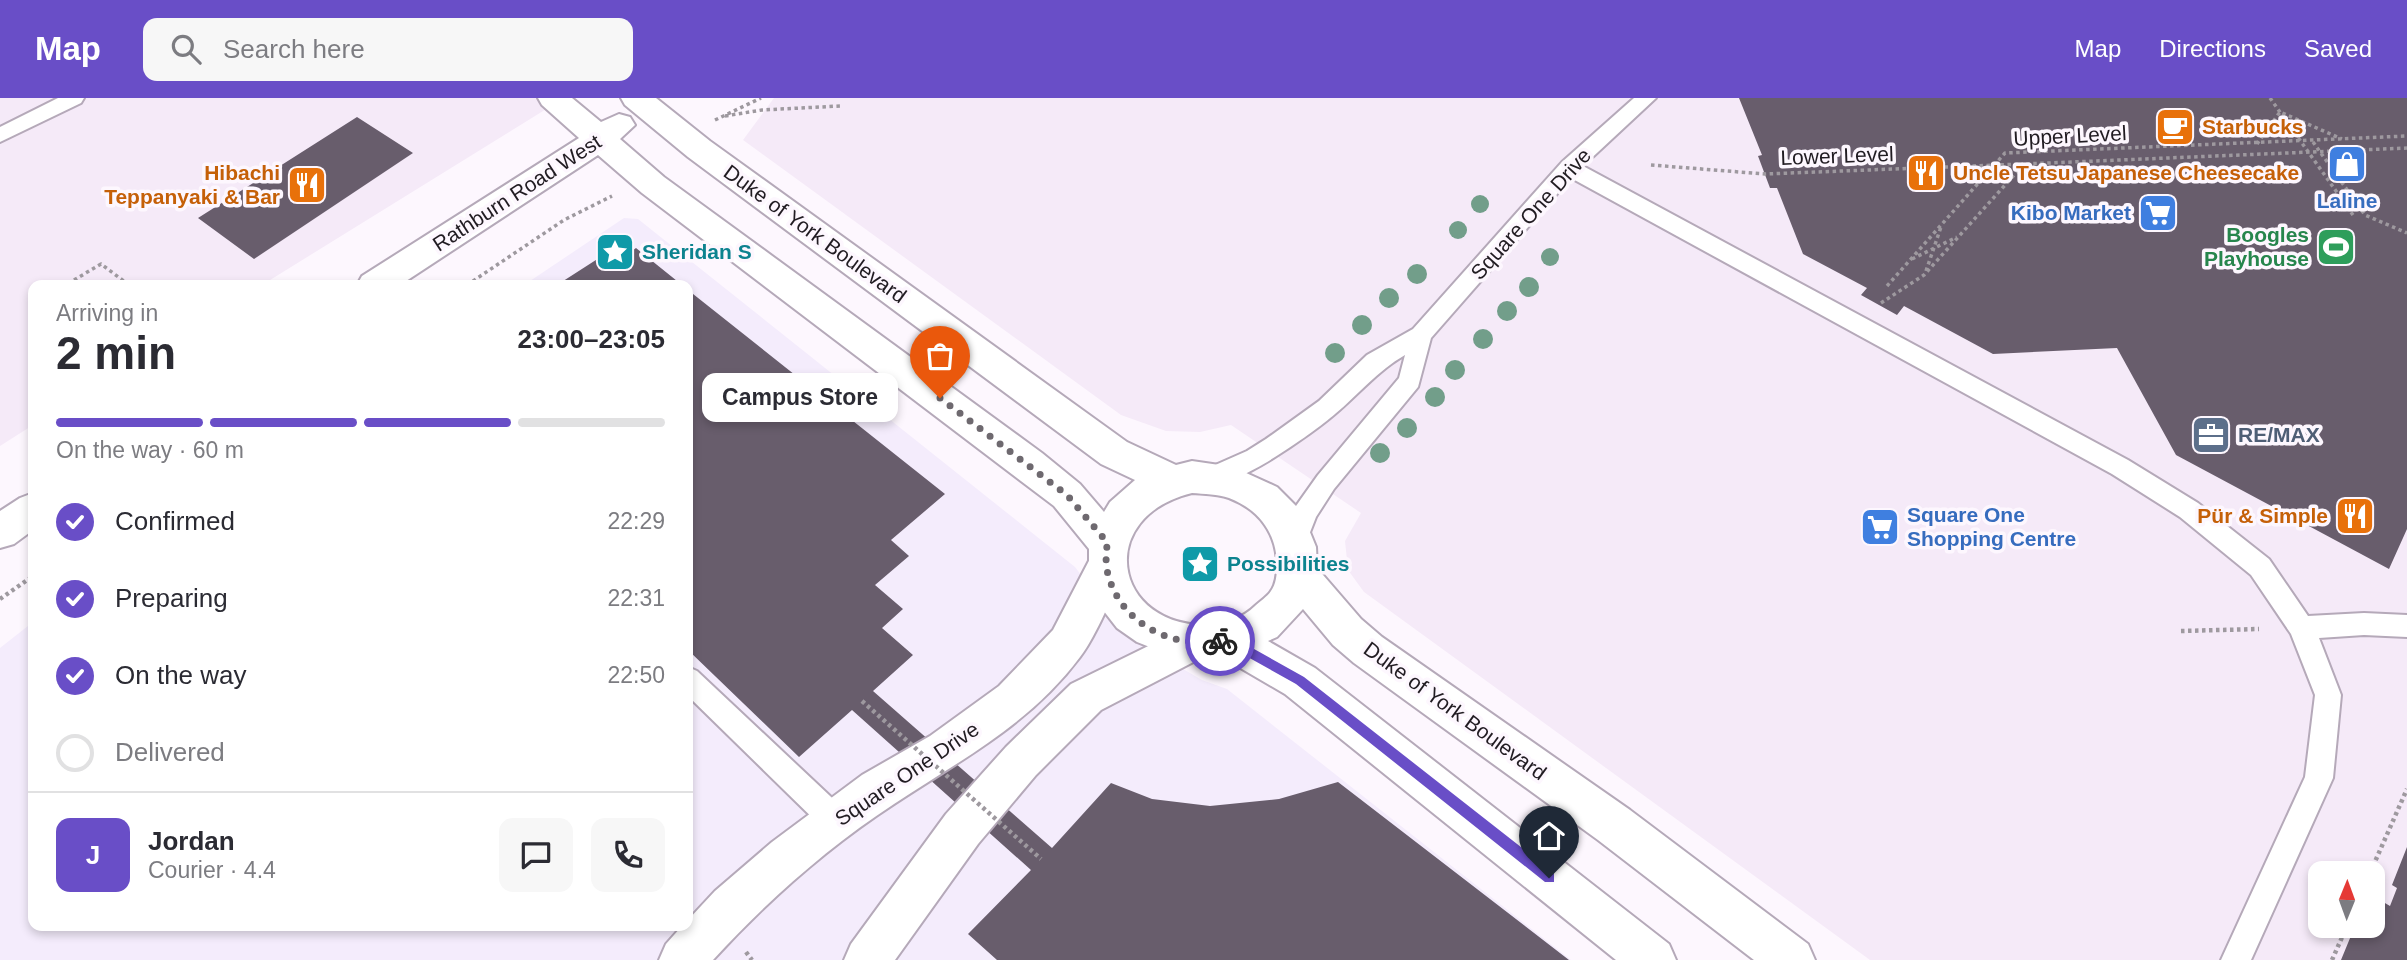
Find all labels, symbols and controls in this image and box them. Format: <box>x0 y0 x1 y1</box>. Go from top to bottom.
search box <box>143 18 633 81</box>
text: Map <box>35 30 101 67</box>
icon: search <box>167 30 205 68</box>
text: Search here <box>223 34 365 64</box>
text: Map <box>2075 35 2121 62</box>
text: Directions <box>2159 35 2266 62</box>
text: Saved <box>2304 35 2372 62</box>
cafe icon: Starbucks <box>2154 106 2196 148</box>
place label: Starbucks <box>2202 115 2304 138</box>
street label: Upper Level <box>2013 121 2127 150</box>
street label: Rathburn Road West <box>428 130 605 256</box>
street label: Lower Level <box>1780 142 1894 169</box>
shop icon: Laline <box>2326 143 2368 185</box>
street label: Square One Drive <box>1466 144 1595 284</box>
restaurant icon: Uncle Tetsu Japanese Cheesecake <box>1905 152 1947 194</box>
street label: Duke of York Boulevard <box>720 160 911 307</box>
place label: Hibachi Teppanyaki & Bar <box>104 161 280 208</box>
place label: Uncle Tetsu Japanese Cheesecake <box>1953 161 2299 184</box>
restaurant icon: Hibachi Teppanyaki & Bar <box>286 164 328 206</box>
place label: Laline <box>2317 189 2377 212</box>
supermarket icon: Kibo Market <box>2137 192 2179 234</box>
place label: Kibo Market <box>2011 201 2131 224</box>
place label: Boogles Playhouse <box>2204 223 2309 270</box>
sports icon: Boogles Playhouse <box>2315 226 2357 268</box>
place icon: Sheridan S <box>594 231 636 273</box>
place label: Sheridan S <box>642 240 752 263</box>
text: Arriving in <box>56 300 158 326</box>
text: 23:00–23:05 <box>518 324 665 354</box>
pin <box>910 326 970 398</box>
text: 2 min <box>56 327 176 379</box>
icon: bag <box>921 337 959 375</box>
callout: Campus Store <box>702 374 898 422</box>
text: Campus Store <box>722 384 878 410</box>
office icon: RE/MAX <box>2190 414 2232 456</box>
place label: RE/MAX <box>2238 423 2320 446</box>
text: On the way · 60 m <box>56 437 244 463</box>
restaurant icon: Pür & Simple <box>2334 495 2376 537</box>
icon: check <box>56 503 94 541</box>
place label: Square One Shopping Centre <box>1907 503 2076 550</box>
place label: Pür & Simple <box>2197 504 2328 527</box>
text: Confirmed <box>115 506 235 536</box>
supermarket icon: Square One Shopping Centre <box>1859 506 1901 548</box>
text: 22:29 <box>607 508 665 534</box>
place icon: Possibilities <box>1179 543 1221 585</box>
place label: Possibilities <box>1227 552 1350 575</box>
icon: check <box>56 580 94 618</box>
text: Preparing <box>115 583 228 613</box>
text: 22:31 <box>607 585 665 611</box>
courier <box>1185 606 1255 676</box>
icon: bike <box>1201 622 1239 660</box>
street label: Duke of York Boulevard <box>1360 637 1551 784</box>
icon: check <box>56 657 94 695</box>
text: On the way <box>115 660 247 690</box>
text: 22:50 <box>607 662 665 688</box>
street label: Square One Drive <box>831 717 983 830</box>
text: Delivered <box>115 737 225 767</box>
pin <box>1519 806 1579 878</box>
icon: home <box>1530 817 1568 855</box>
button: chat <box>499 818 573 892</box>
button: phone <box>591 818 665 892</box>
text: Jordan <box>148 826 235 856</box>
text: J <box>86 840 100 870</box>
text: Courier · 4.4 <box>148 857 276 883</box>
north arrow <box>2308 861 2385 938</box>
map controls <box>2308 861 2385 938</box>

